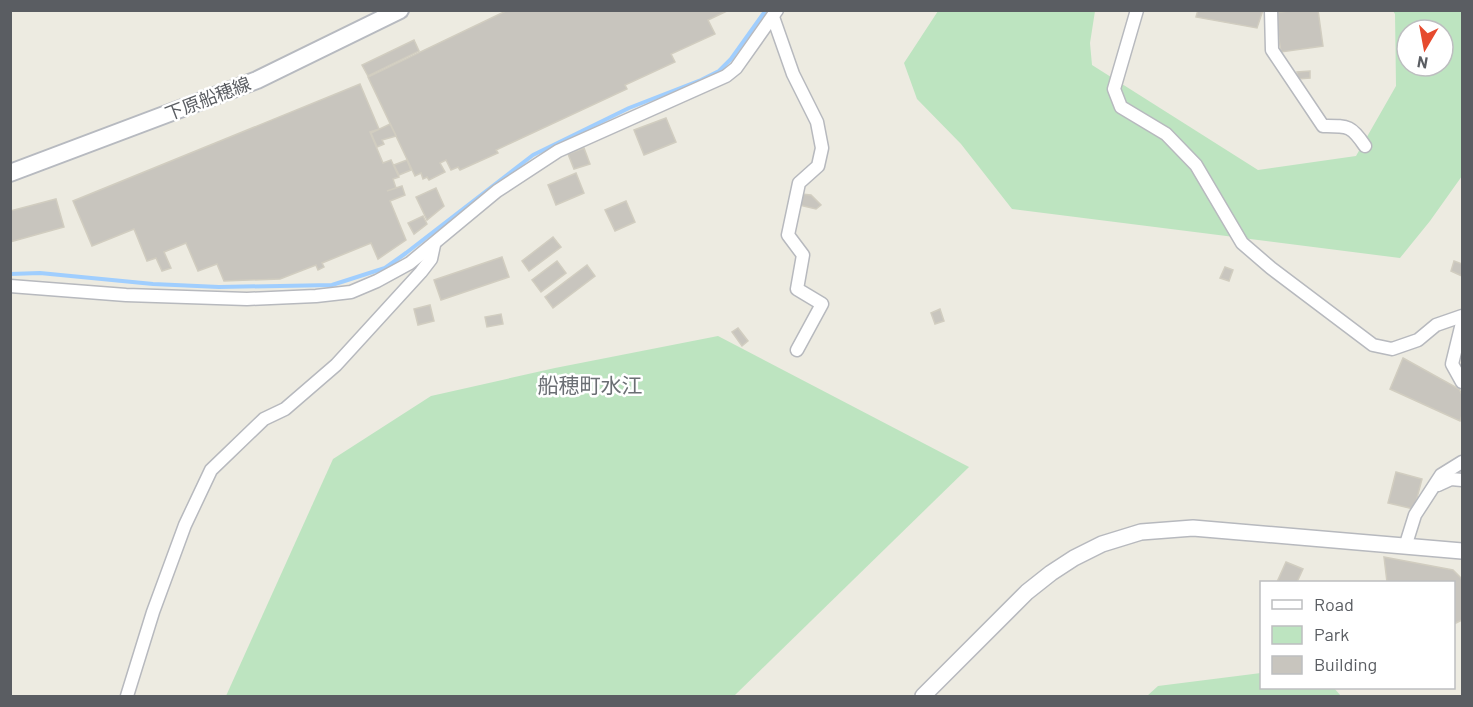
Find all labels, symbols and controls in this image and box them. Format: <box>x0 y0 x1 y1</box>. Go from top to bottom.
north arrow <box>1395 18 1455 78</box>
text: N <box>1415 53 1429 74</box>
street label: 下原船穂線 <box>162 72 254 124</box>
district label: 船穂町水江 <box>538 372 643 397</box>
legend <box>1260 581 1455 689</box>
text: Road <box>1314 593 1354 615</box>
text: Park <box>1314 623 1349 645</box>
text: Building <box>1314 653 1377 675</box>

